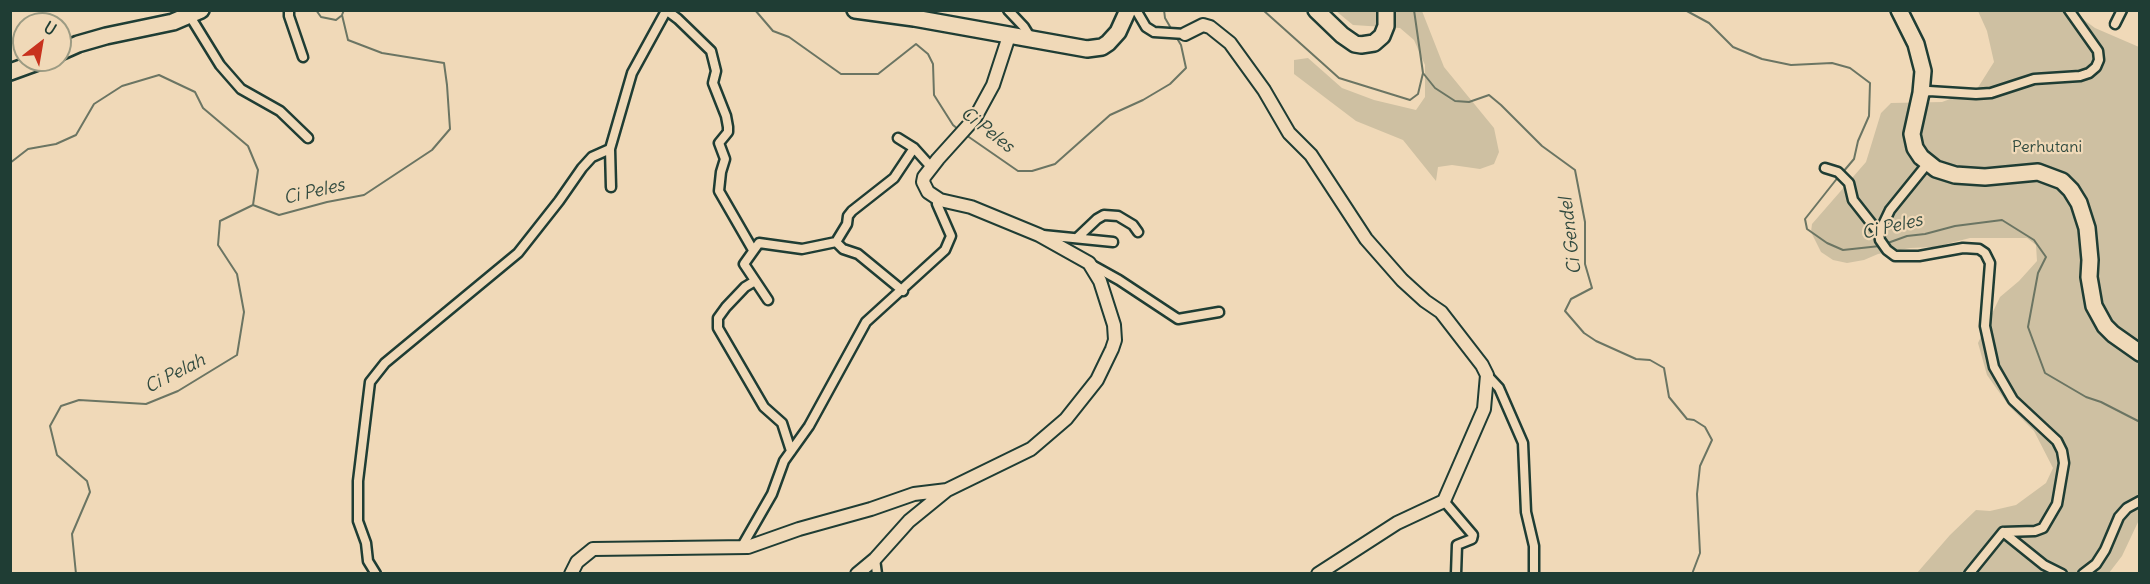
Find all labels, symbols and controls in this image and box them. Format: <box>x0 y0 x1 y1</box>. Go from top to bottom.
north arrow <box>12 12 72 72</box>
text: U <box>40 17 60 40</box>
water label: Ci Peles <box>956 102 1018 158</box>
park label: Perhutani <box>2012 137 2082 157</box>
water label: Ci Peles <box>281 175 347 209</box>
water label: Ci Gendel <box>1556 196 1586 276</box>
water label: Ci Peles <box>1859 210 1925 244</box>
water label: Ci Pelah <box>141 350 209 398</box>

